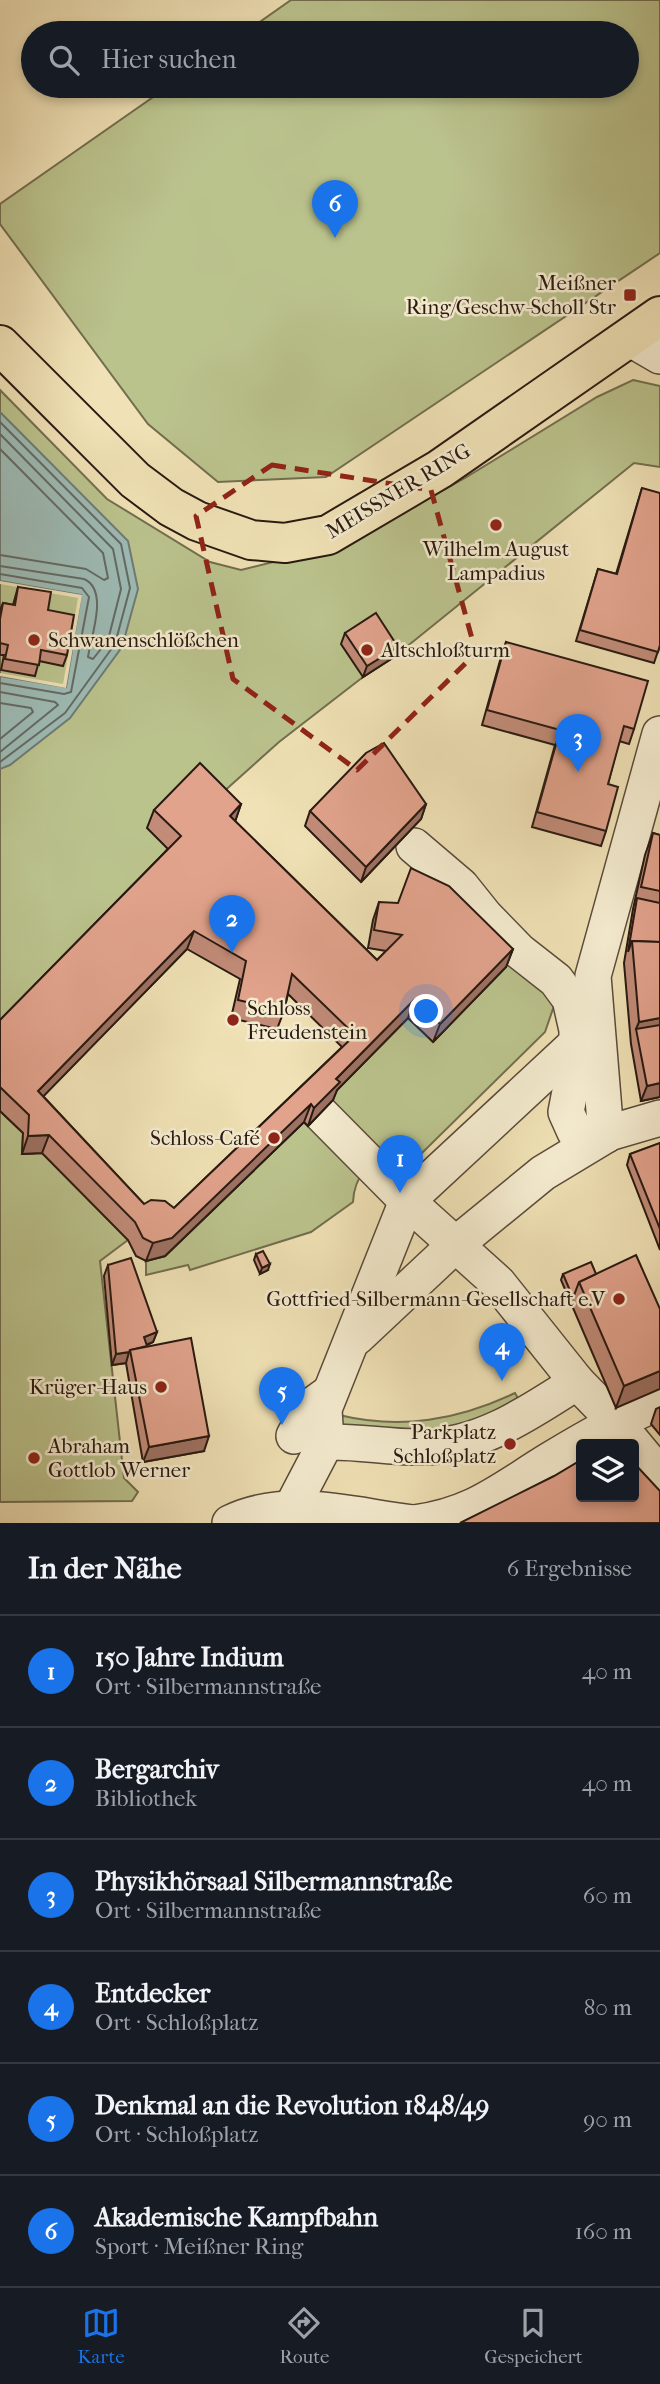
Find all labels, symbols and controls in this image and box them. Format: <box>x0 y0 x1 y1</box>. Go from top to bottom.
search box <box>21 21 639 98</box>
icon: search <box>45 41 83 79</box>
text: Hier suchen <box>101 44 237 75</box>
pin: 6 <box>312 180 358 238</box>
place label: Meißner Ring/Geschw-Scholl Str <box>406 271 616 319</box>
marker: Meißner Ring/Geschw-Scholl Str <box>622 287 638 303</box>
street label: MEISSNER RING <box>321 438 475 544</box>
marker: Wilhelm August Lampadius <box>488 517 504 533</box>
place label: Wilhelm August Lampadius <box>422 537 570 585</box>
place label: Schwanenschlößchen <box>48 628 239 652</box>
marker: Schwanenschlößchen <box>26 632 42 648</box>
place label: Altschloßturm <box>380 638 510 662</box>
marker: Altschloßturm <box>359 642 375 658</box>
pin: 3 <box>555 714 601 772</box>
pin: 2 <box>209 895 255 953</box>
your location <box>409 994 443 1028</box>
place label: Schloss Freudenstein <box>247 996 367 1044</box>
marker: Schloss Freudenstein <box>225 1012 241 1028</box>
place label: Schloss-Café <box>150 1126 260 1150</box>
marker: Schloss-Café <box>266 1130 282 1146</box>
pin: 1 <box>377 1135 423 1193</box>
place label: Gottfried-Silbermann-Gesellschaft e.V <box>266 1287 606 1311</box>
marker: Gottfried-Silbermann-Gesellschaft e.V <box>611 1291 627 1307</box>
pin: 4 <box>479 1323 525 1381</box>
pin: 5 <box>259 1367 305 1425</box>
place label: Krüger-Haus <box>29 1375 147 1399</box>
marker: Krüger-Haus <box>153 1379 169 1395</box>
place label: Parkplatz Schloßplatz <box>393 1420 496 1468</box>
place label: Abraham Gottlob Werner <box>47 1434 190 1482</box>
marker: Parkplatz Schloßplatz <box>502 1436 518 1452</box>
map controls <box>576 1439 639 1502</box>
button: layers <box>576 1439 639 1502</box>
marker: Abraham Gottlob Werner <box>26 1450 42 1466</box>
text: In der Nähe <box>28 1551 182 1586</box>
text: 6 Ergebnisse <box>507 1555 632 1582</box>
text: 150 Jahre Indium <box>95 1642 284 1673</box>
text: 1 <box>47 1658 55 1685</box>
text: 40 m <box>582 1658 632 1685</box>
text: Ort · Silbermannstraße <box>95 1673 321 1700</box>
text: Bergarchiv <box>95 1754 219 1785</box>
text: 2 <box>45 1770 57 1797</box>
text: 40 m <box>582 1770 632 1797</box>
text: Bibliothek <box>95 1785 197 1812</box>
text: Physikhörsaal Silbermannstraße <box>95 1866 452 1897</box>
text: 3 <box>46 1882 56 1909</box>
text: 60 m <box>583 1882 632 1909</box>
text: Ort · Silbermannstraße <box>95 1897 321 1924</box>
text: Entdecker <box>95 1978 210 2009</box>
text: 4 <box>44 1994 58 2021</box>
text: 80 m <box>584 1994 632 2021</box>
text: Ort · Schloßplatz <box>95 2009 259 2036</box>
text: Denkmal an die Revolution 1848/49 <box>95 2090 489 2121</box>
text: 5 <box>46 2106 56 2133</box>
text: 90 m <box>583 2106 632 2133</box>
text: Ort · Schloßplatz <box>95 2121 259 2148</box>
text: Akademische Kampfbahn <box>95 2202 378 2233</box>
text: 6 <box>45 2218 57 2245</box>
text: 160 m <box>575 2218 632 2245</box>
text: Sport · Meißner Ring <box>95 2233 303 2260</box>
tab: Karte <box>77 2304 125 2368</box>
tab: Route <box>280 2304 329 2368</box>
tab: Gespeichert <box>484 2304 583 2368</box>

